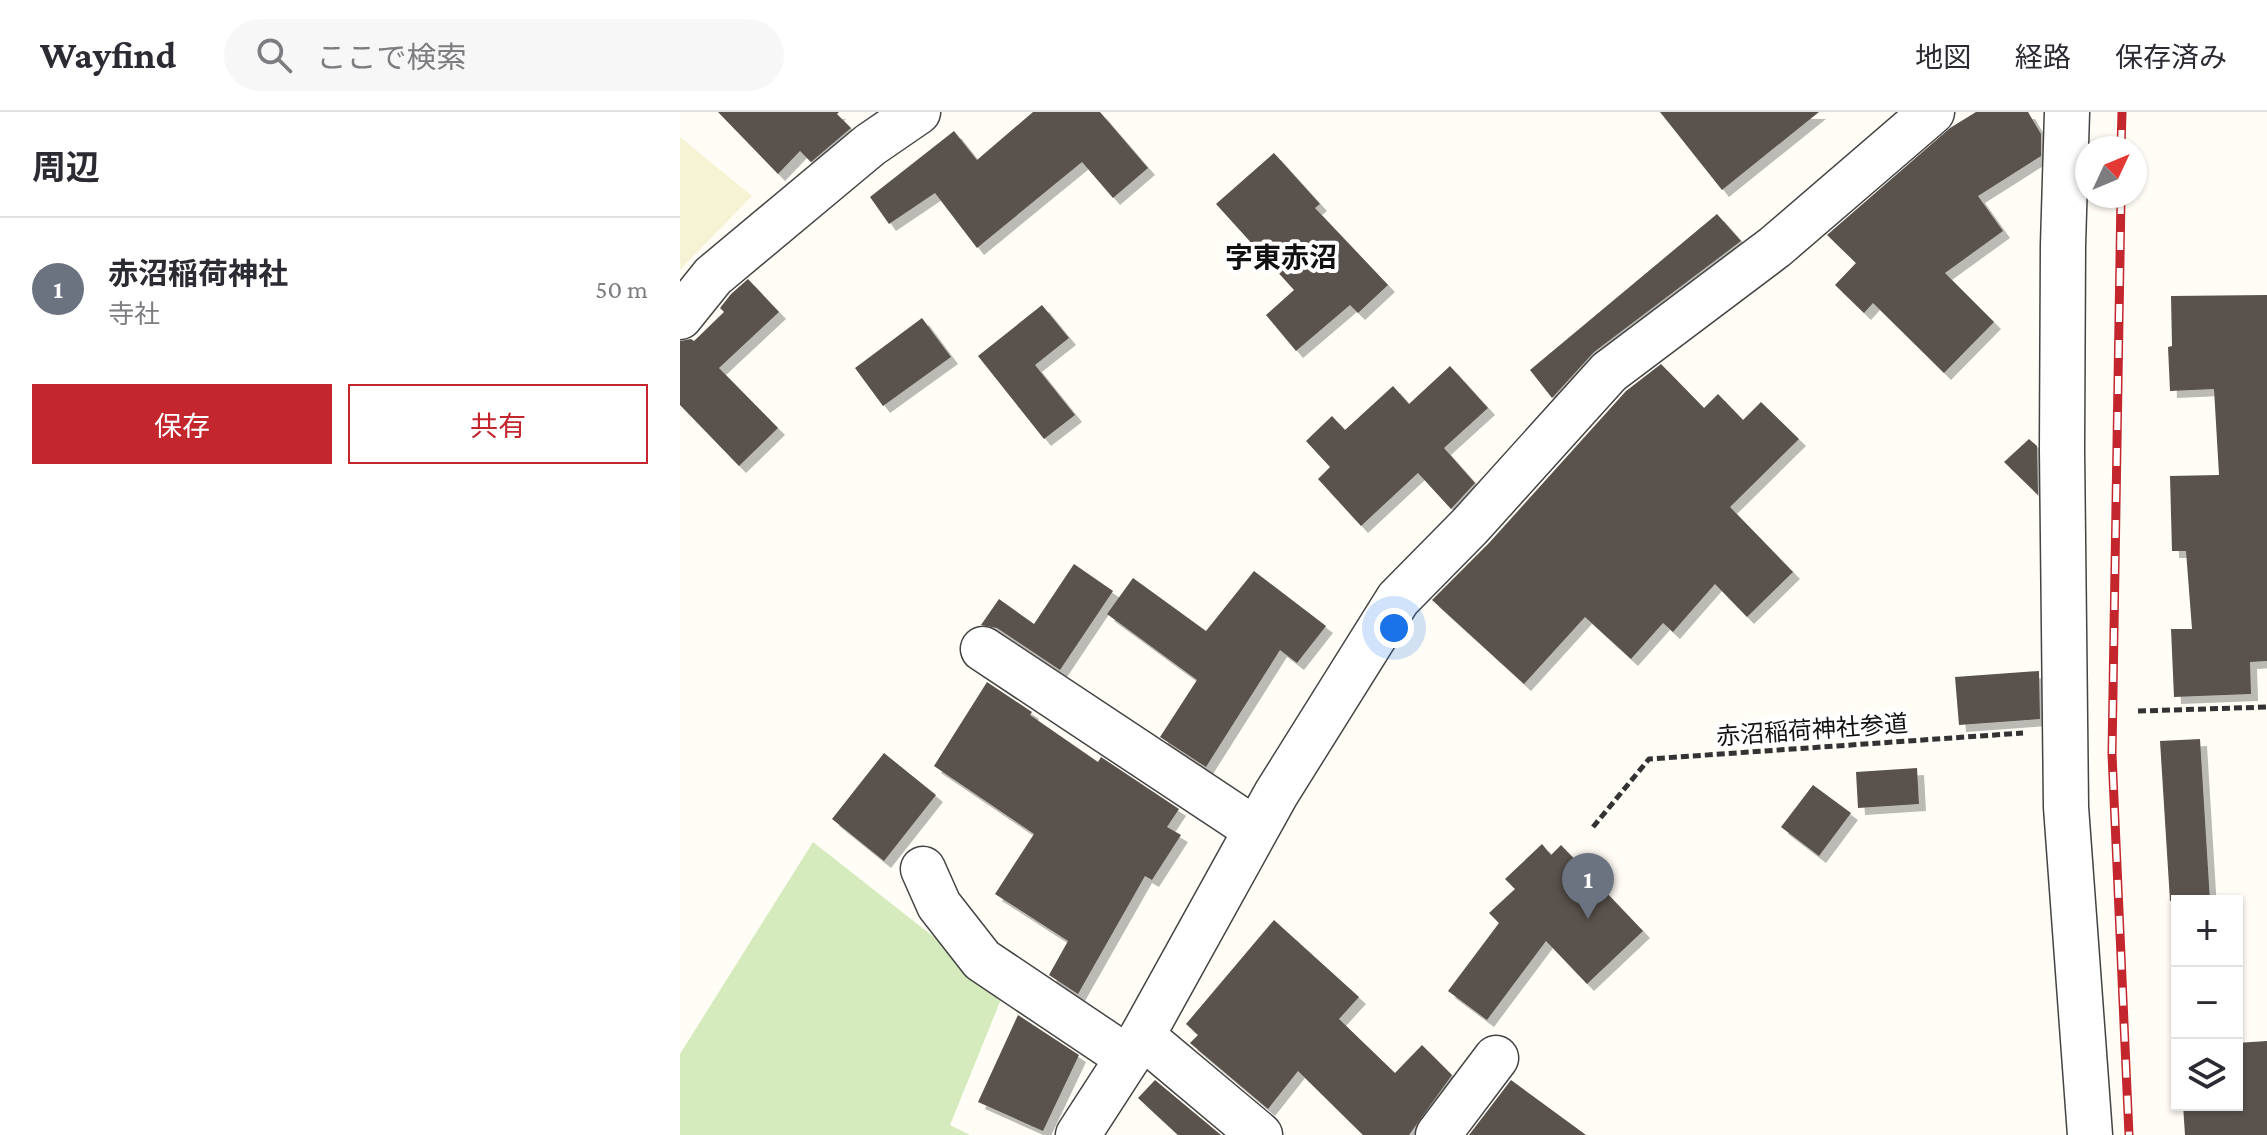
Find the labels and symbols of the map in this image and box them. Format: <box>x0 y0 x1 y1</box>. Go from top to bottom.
north arrow <box>2075 136 2147 208</box>
district label: 字東赤沼 <box>1225 242 1337 273</box>
your location <box>1374 608 1414 648</box>
street label: 赤沼稲荷神社参道 <box>1715 709 1909 750</box>
pin: 1 <box>1562 853 1614 919</box>

